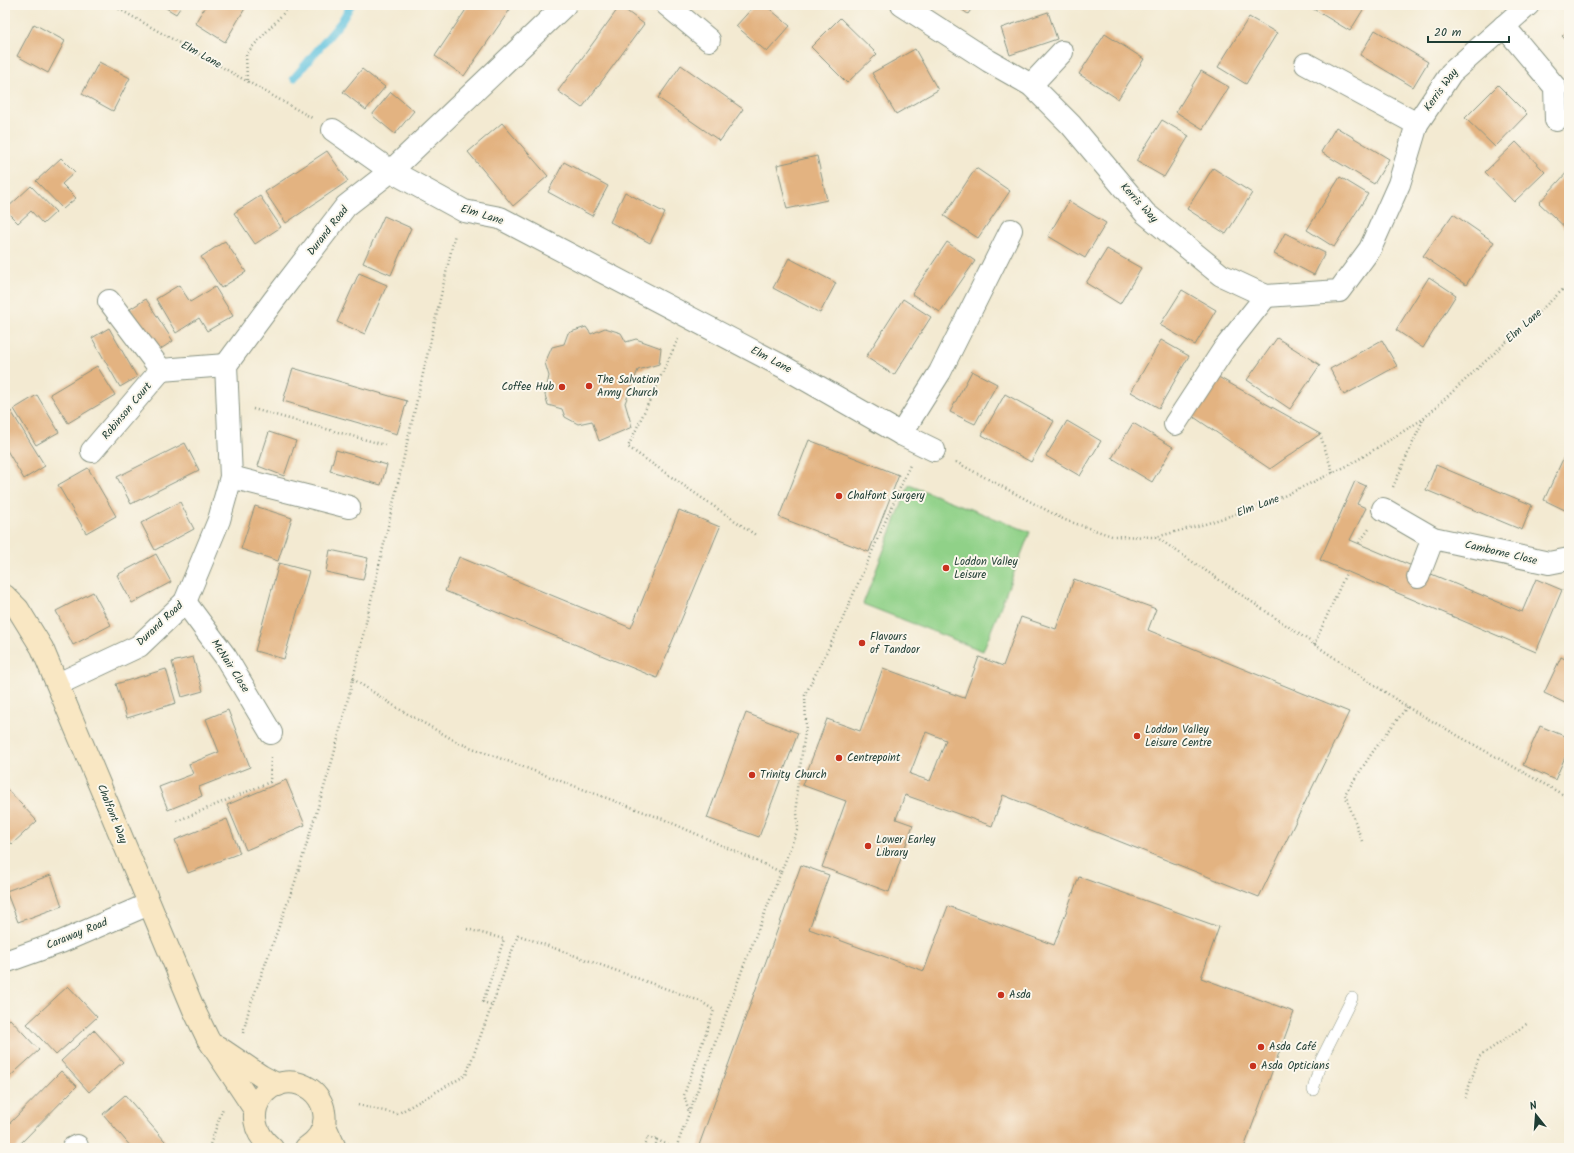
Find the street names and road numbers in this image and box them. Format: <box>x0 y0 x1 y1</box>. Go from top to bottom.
street label: Elm Lane <box>177 36 225 74</box>
street label: Kerris Way <box>1419 64 1463 115</box>
street label: Kerris Way <box>1116 179 1163 228</box>
street label: Elm Lane <box>458 200 506 230</box>
street label: Durand Road <box>303 202 354 260</box>
street label: Elm Lane <box>1502 304 1547 348</box>
street label: Elm Lane <box>747 342 795 378</box>
street label: Robinson Court <box>97 378 157 444</box>
street label: Elm Lane <box>1234 490 1282 522</box>
street label: Camborne Close <box>1463 536 1539 570</box>
street label: Durand Road <box>132 597 188 651</box>
street label: McNair Close <box>206 636 254 696</box>
street label: Chalfont Way <box>92 781 132 847</box>
street label: Caraway Road <box>44 913 111 954</box>

